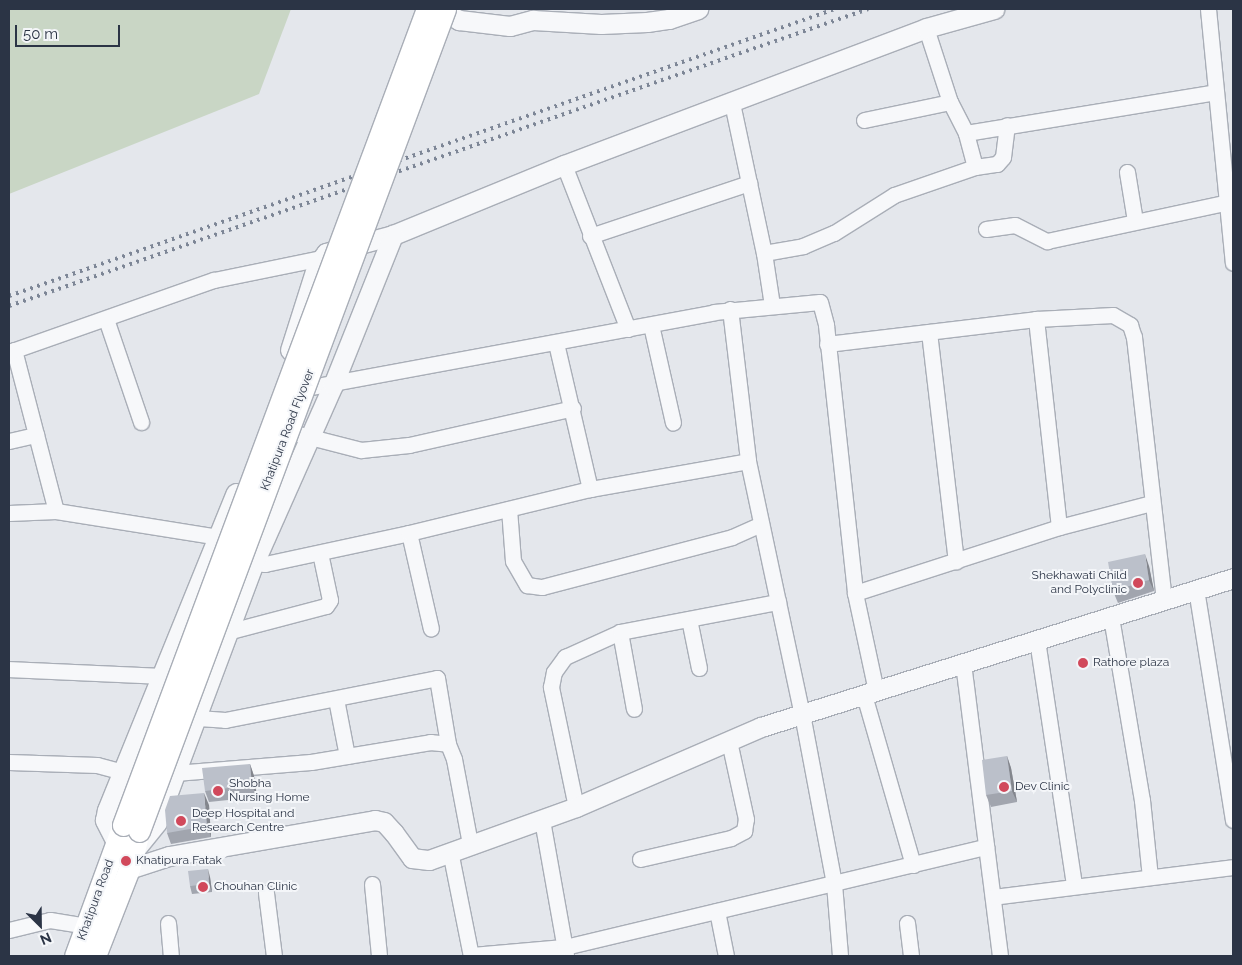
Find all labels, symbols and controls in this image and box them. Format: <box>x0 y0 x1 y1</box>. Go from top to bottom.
scale bar <box>18 15 122 47</box>
text: 50 m <box>23 25 58 43</box>
street label: Khatipura Road Flyover <box>258 367 318 493</box>
place label: Shekhawati Child and Polyclinic <box>1032 569 1127 597</box>
marker: Shekhawati Child and Polyclinic <box>1131 576 1145 590</box>
place label: Rathore plaza <box>1093 656 1169 670</box>
marker: Rathore plaza <box>1077 657 1089 669</box>
place label: Shobha Nursing Home <box>229 777 309 805</box>
marker: Dev Clinic <box>997 780 1011 794</box>
place label: Dev Clinic <box>1015 780 1070 794</box>
marker: Shobha Nursing Home <box>211 784 225 798</box>
place label: Deep Hospital and Research Centre <box>192 807 295 835</box>
marker: Deep Hospital and Research Centre <box>174 814 188 828</box>
place label: Khatipura Fatak <box>136 854 222 868</box>
marker: Khatipura Fatak <box>120 855 132 867</box>
street label: Khatipura Road <box>75 858 117 942</box>
marker: Chouhan Clinic <box>196 880 210 894</box>
place label: Chouhan Clinic <box>214 880 297 894</box>
north arrow <box>15 900 65 950</box>
text: N <box>38 929 54 948</box>

